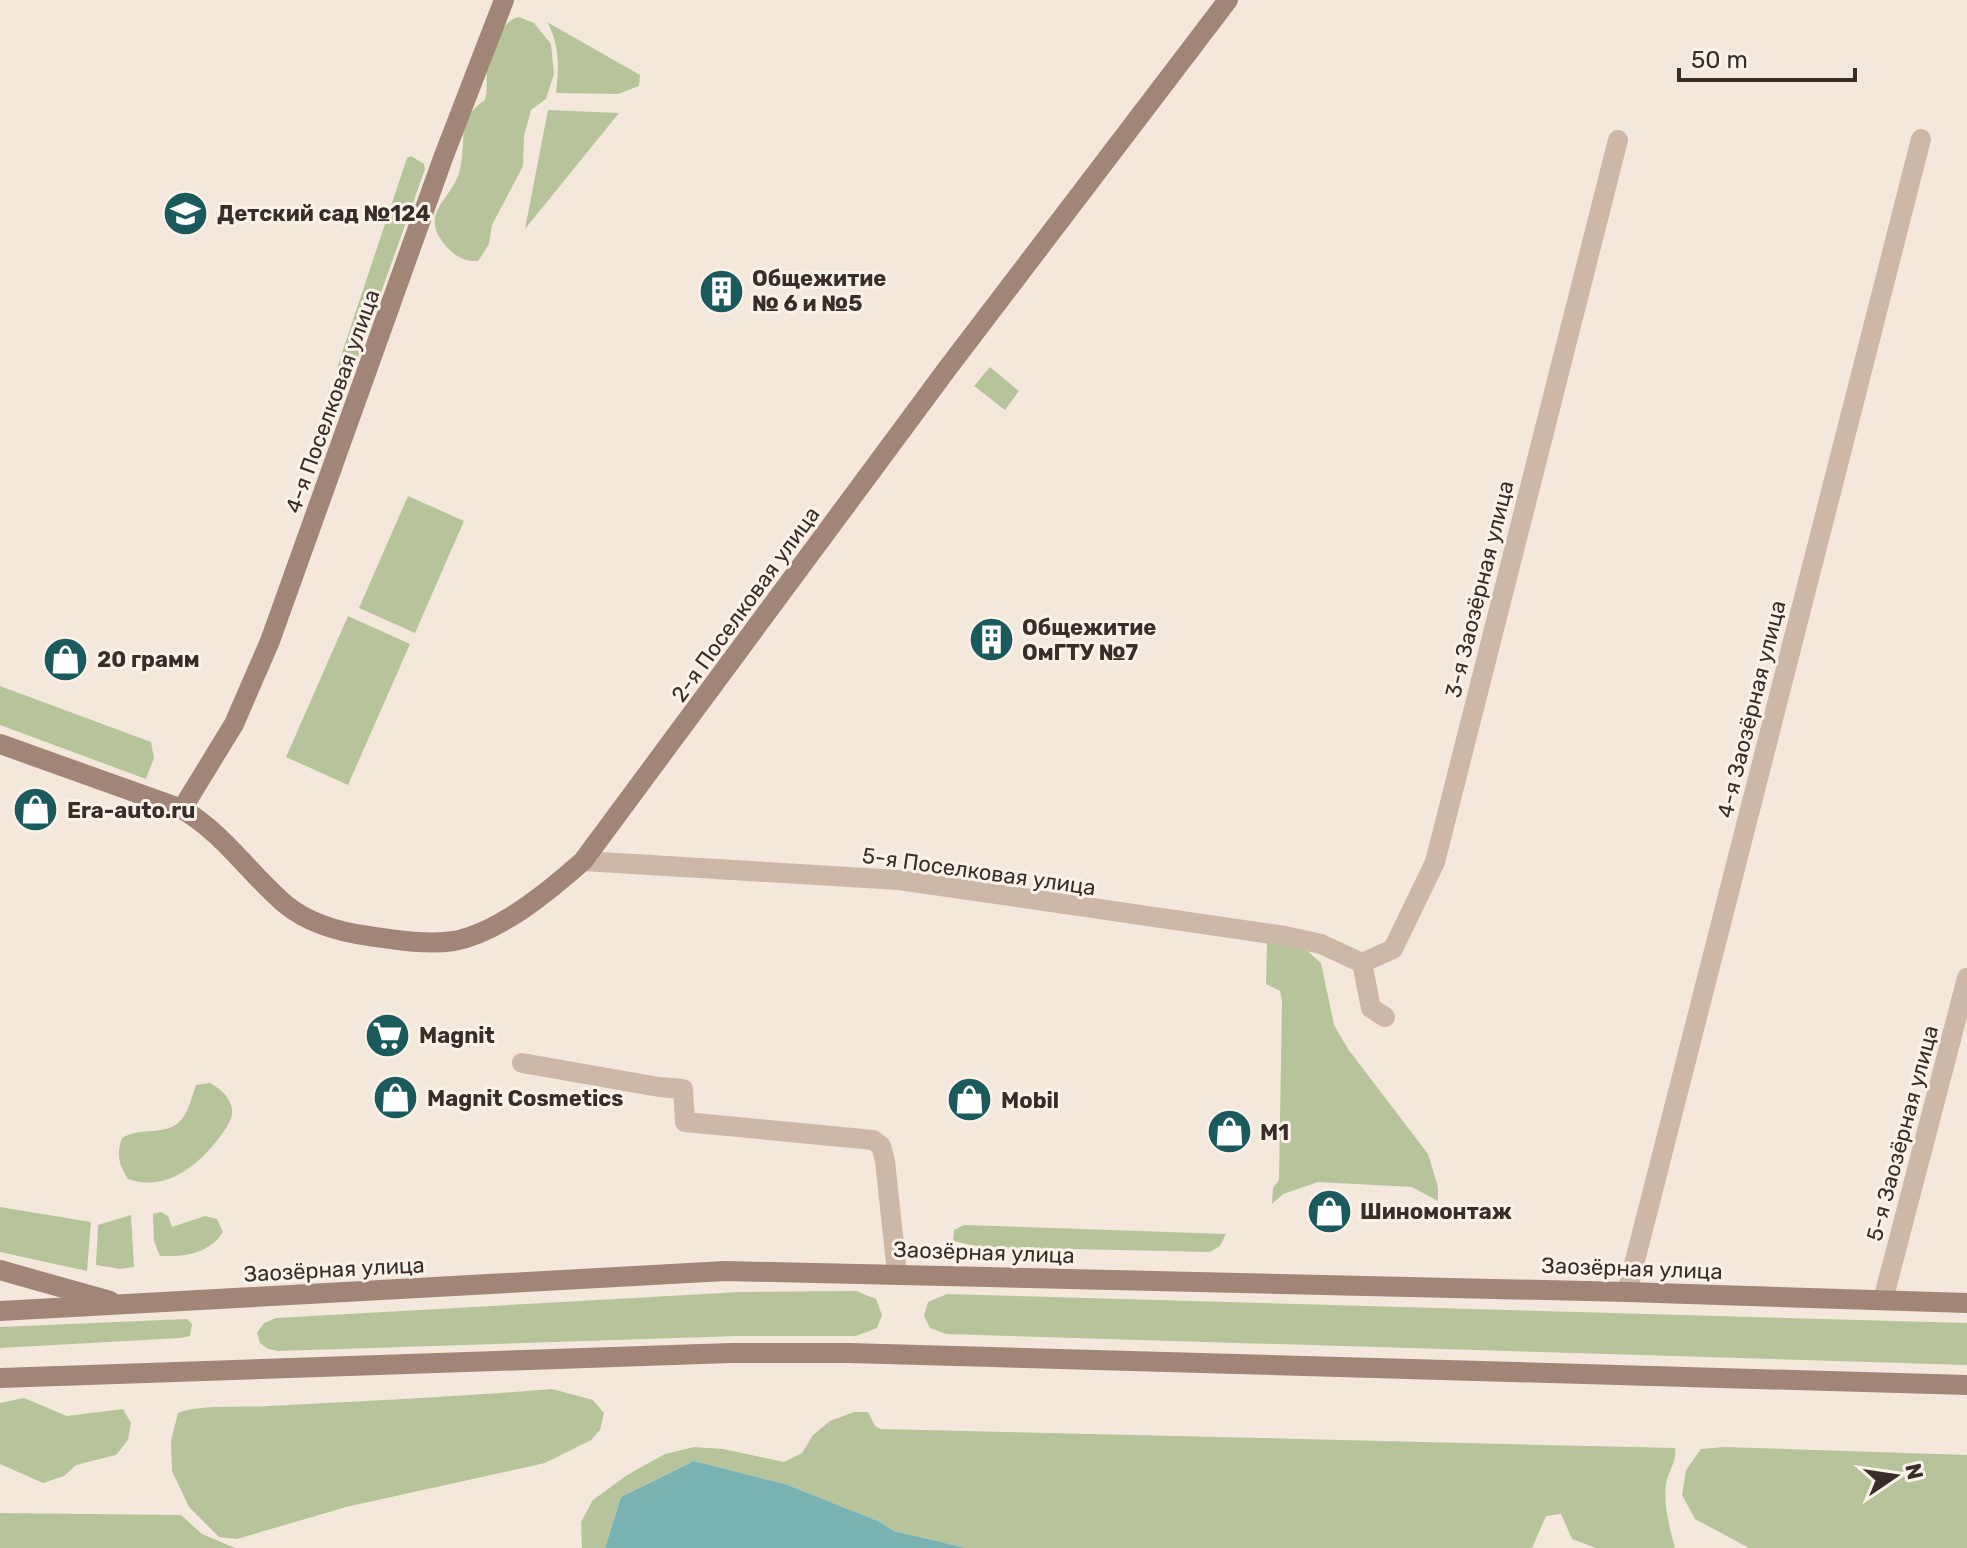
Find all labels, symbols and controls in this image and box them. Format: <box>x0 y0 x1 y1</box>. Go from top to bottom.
scale bar <box>1679 32 1855 82</box>
text: 50 m <box>1691 46 1748 74</box>
school or university icon: Детский сад №124 <box>162 189 210 237</box>
place label: Детский сад №124 <box>217 200 431 227</box>
place label: Общежитие № 6 и №5 <box>752 265 886 317</box>
building icon: Общежитие № 6 и №5 <box>697 267 745 315</box>
street label: 4-я Поселковая улица <box>279 286 386 517</box>
street label: 3-я Заозёрная улица <box>1439 478 1520 700</box>
street label: 2-я Поселковая улица <box>665 501 825 707</box>
street label: 4-я Заозёрная улица <box>1711 598 1792 821</box>
place label: Общежитие ОмГТУ №7 <box>1022 614 1156 666</box>
building icon: Общежитие ОмГТУ №7 <box>967 616 1015 664</box>
shop icon: 20 грамм <box>42 635 90 683</box>
place label: 20 грамм <box>97 646 200 673</box>
shop icon: Era-auto.ru <box>12 786 60 834</box>
place label: Era-auto.ru <box>67 797 195 824</box>
street label: 5-я Поселковая улица <box>860 842 1097 901</box>
supermarket icon: Magnit <box>364 1011 412 1059</box>
place label: Magnit <box>419 1022 495 1049</box>
street label: 5-я Заозёрная улица <box>1861 1022 1944 1244</box>
shop icon: Magnit Cosmetics <box>372 1074 420 1122</box>
shop icon: Mobil <box>946 1076 994 1124</box>
place label: Magnit Cosmetics <box>427 1085 624 1112</box>
place label: Mobil <box>1001 1087 1059 1114</box>
shop icon: М1 <box>1205 1108 1253 1156</box>
place label: М1 <box>1260 1119 1289 1146</box>
shop icon: Шиномонтаж <box>1305 1187 1353 1235</box>
place label: Шиномонтаж <box>1360 1198 1512 1225</box>
street label: Заозёрная улица <box>893 1236 1075 1269</box>
street label: Заозёрная улица <box>243 1251 425 1288</box>
street label: Заозёрная улица <box>1541 1252 1723 1285</box>
north arrow <box>1855 1436 1935 1516</box>
text: N <box>1899 1461 1929 1482</box>

